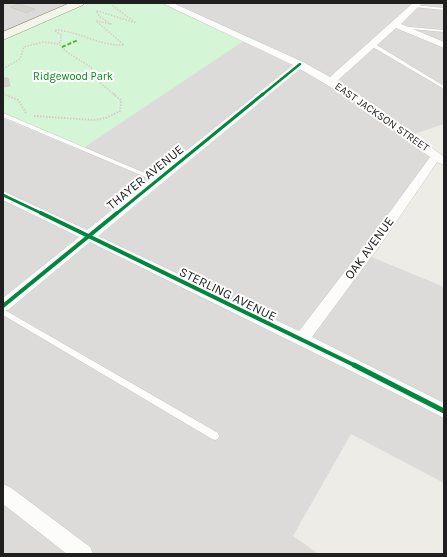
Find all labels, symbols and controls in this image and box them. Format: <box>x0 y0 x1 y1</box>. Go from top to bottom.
park label: Ridgewood Park <box>33 70 113 83</box>
street label: EAST JACKSON STREET <box>332 80 432 155</box>
street label: THAYER AVENUE <box>104 142 186 212</box>
street label: OAK AVENUE <box>341 214 397 282</box>
street label: STERLING AVENUE <box>177 264 279 324</box>

